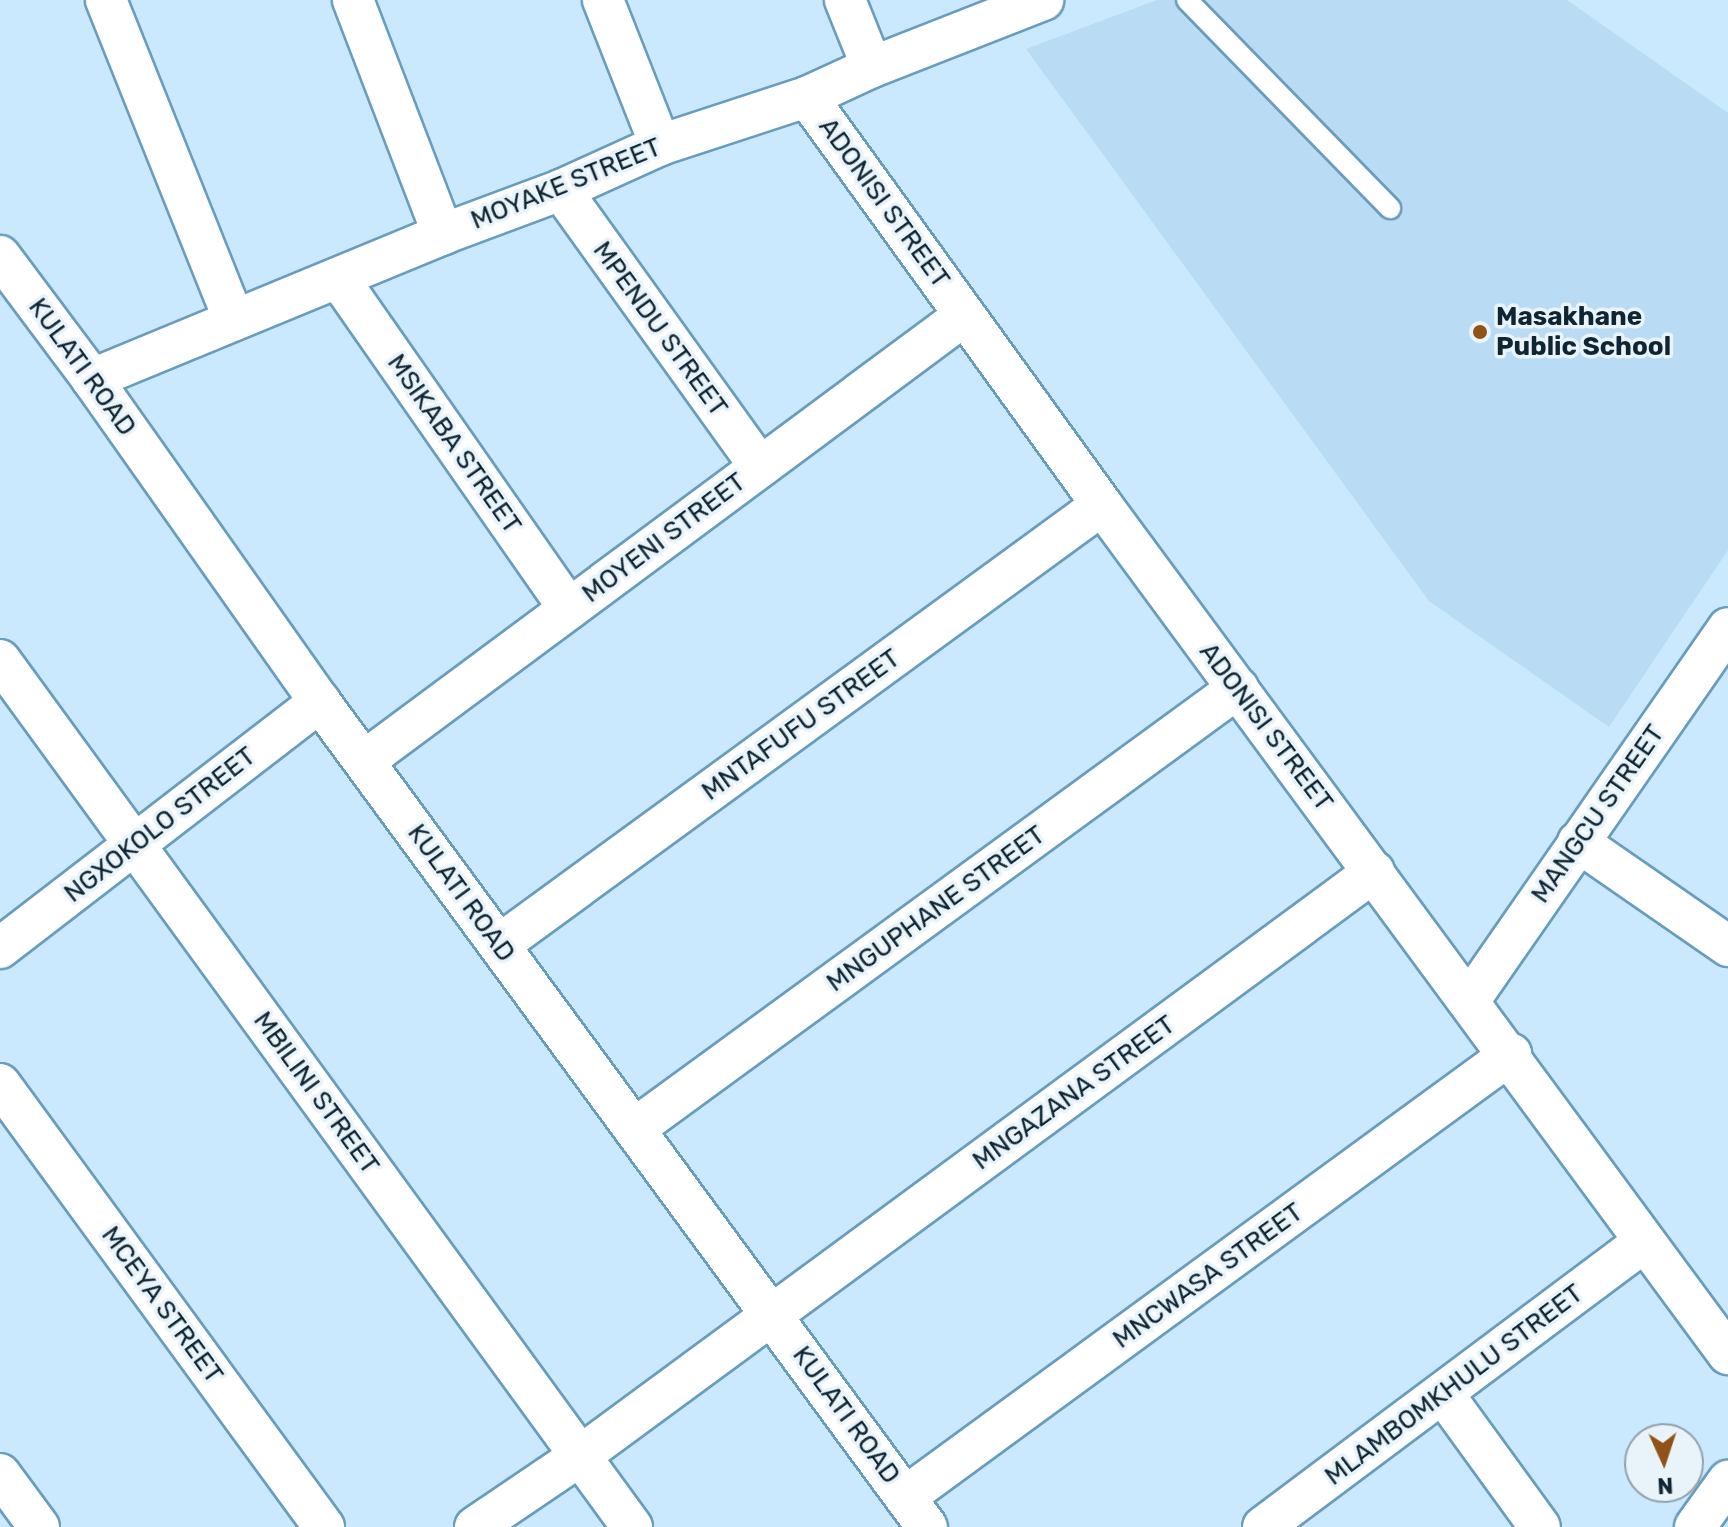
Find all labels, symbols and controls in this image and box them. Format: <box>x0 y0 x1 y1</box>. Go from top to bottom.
street label: ADONISI STREET <box>812 112 956 294</box>
street label: MOYAKE STREET <box>466 132 666 236</box>
street label: MPENDU STREET <box>586 236 734 422</box>
street label: KULATI ROAD <box>22 292 142 442</box>
place label: Masakhane Public School <box>1496 301 1671 362</box>
marker: Masakhane Public School <box>1471 323 1489 341</box>
street label: MSIKABA STREET <box>380 348 528 540</box>
street label: MOYENI STREET <box>576 467 752 609</box>
street label: ADONISI STREET <box>1193 637 1339 817</box>
street label: MNTAFUFU STREET <box>696 643 906 807</box>
street label: MANGCU STREET <box>1525 719 1671 909</box>
street label: NGXOKOLO STREET <box>58 741 262 909</box>
street label: KULATI ROAD <box>401 818 521 968</box>
street label: MNGUPHANE STREET <box>821 819 1051 999</box>
street label: MBILINI STREET <box>247 1006 385 1180</box>
street label: MNGAZANA STREET <box>967 1009 1181 1177</box>
street label: MNCWASA STREET <box>1107 1196 1309 1356</box>
street label: MCEYA STREET <box>94 1220 230 1390</box>
street label: MLAMBOMKHULU STREET <box>1319 1278 1589 1492</box>
street label: KULATI ROAD <box>786 1340 906 1490</box>
north arrow <box>1624 1423 1704 1503</box>
text: N <box>1657 1472 1674 1499</box>

